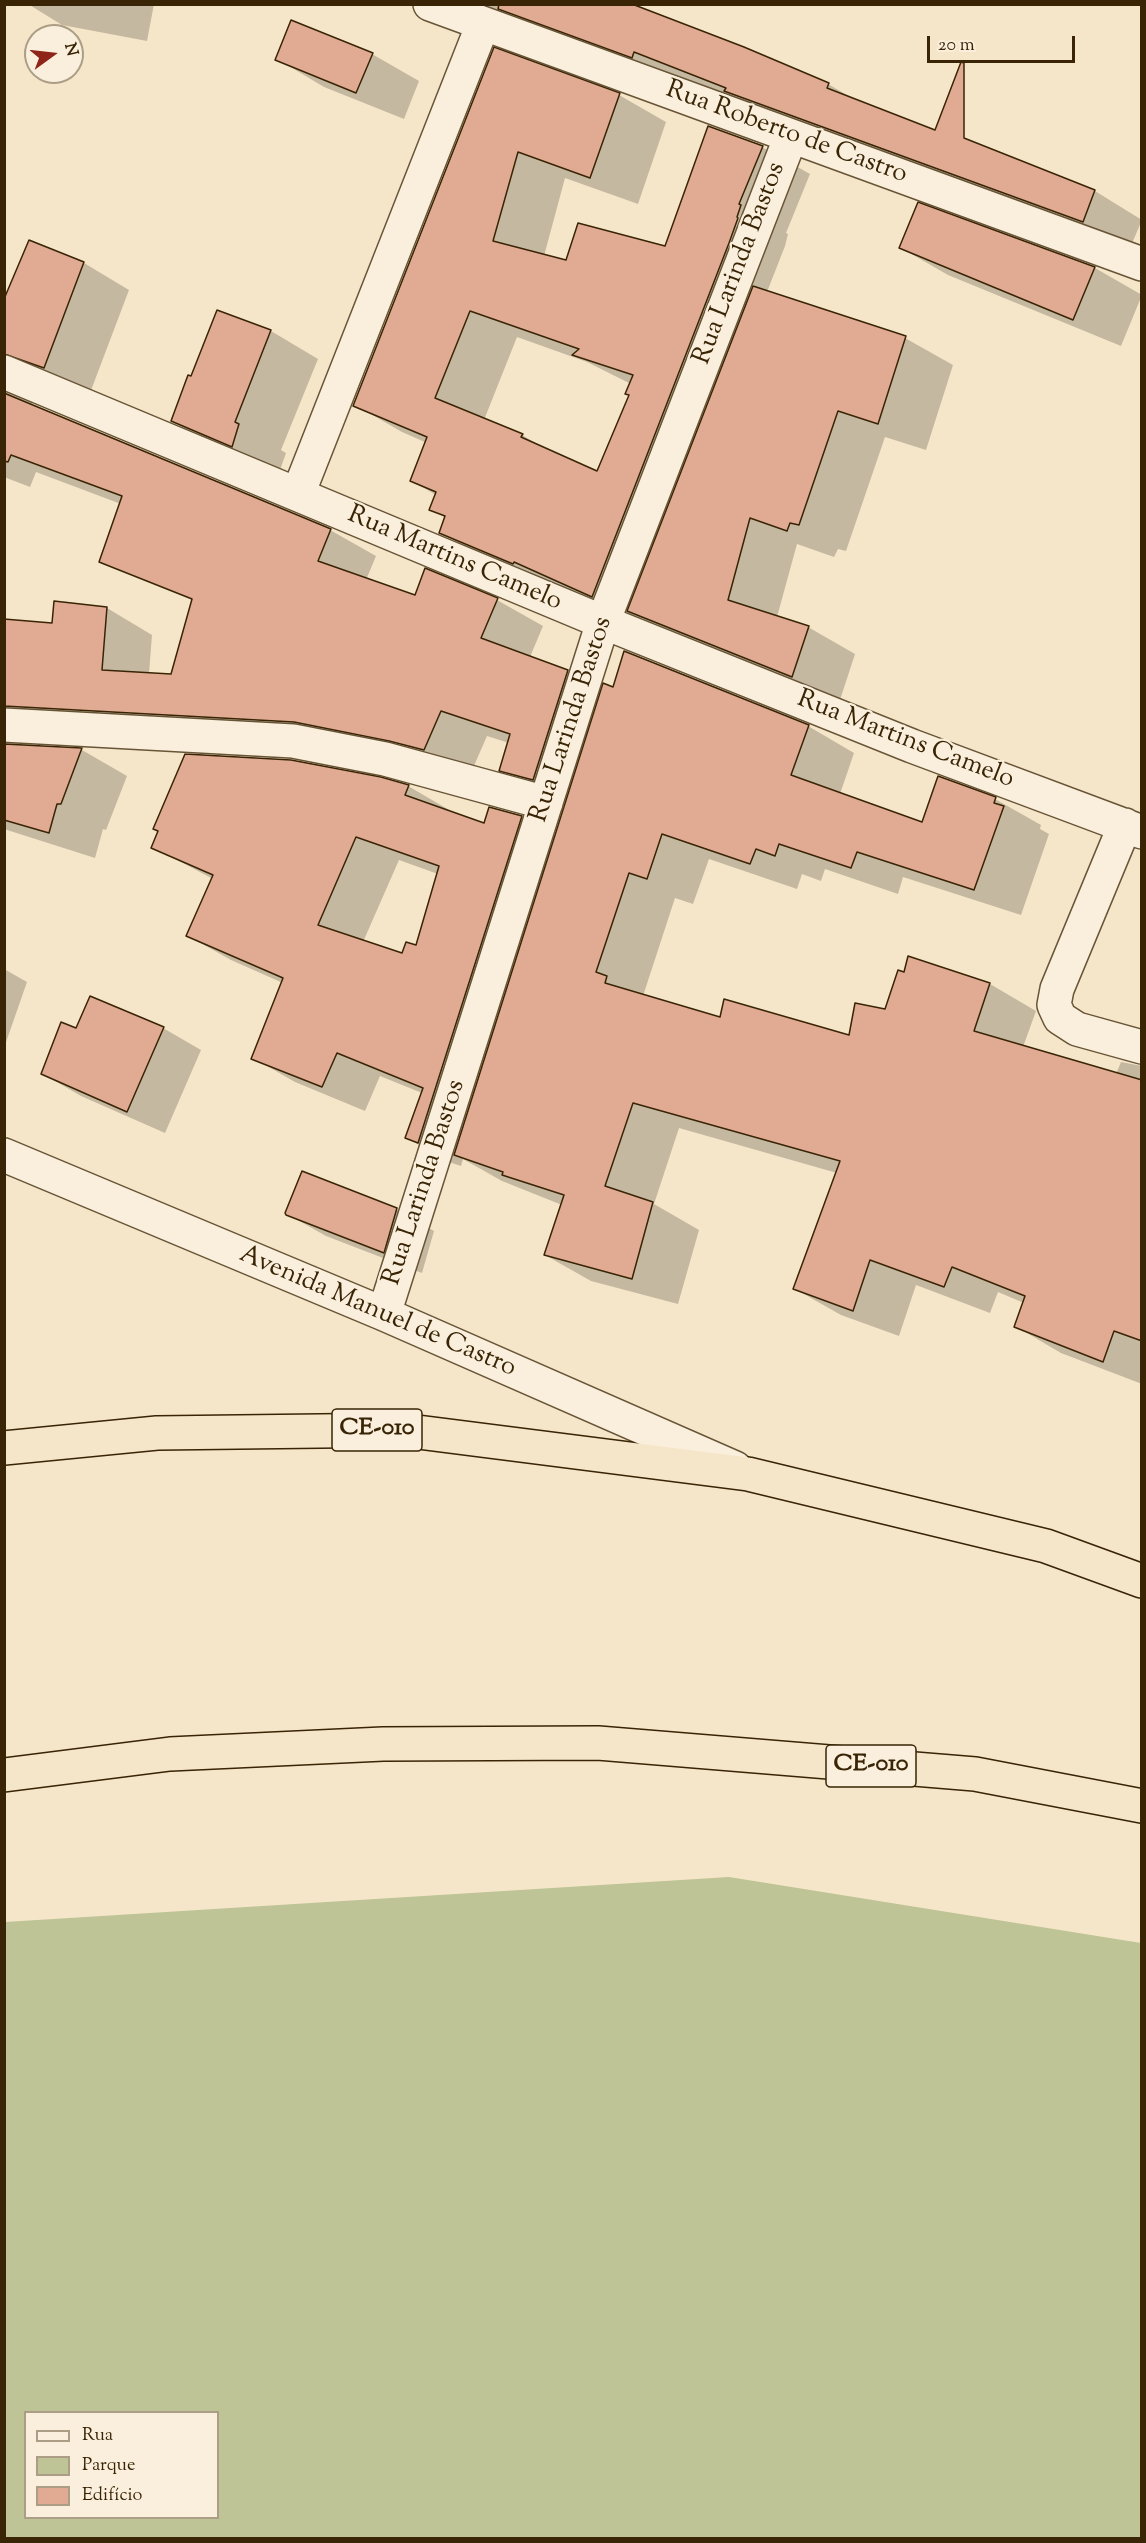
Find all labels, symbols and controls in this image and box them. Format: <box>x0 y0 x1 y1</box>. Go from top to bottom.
north arrow <box>24 24 84 84</box>
scale bar <box>930 24 1078 62</box>
text: 20 m <box>938 33 975 59</box>
text: N <box>57 41 83 59</box>
street label: Rua Roberto de Castro <box>661 76 911 192</box>
street label: Rua Larinda Bastos <box>688 158 794 370</box>
street label: Rua Martins Camelo <box>342 501 566 619</box>
street label: Rua Larinda Bastos <box>525 613 621 827</box>
street label: Rua Martins Camelo <box>792 685 1018 797</box>
street label: Rua Larinda Bastos <box>378 1076 474 1290</box>
street label: Avenida Manuel de Castro <box>234 1240 520 1386</box>
road number: CE-010 <box>332 1409 422 1451</box>
road number: CE-010 <box>826 1745 916 1787</box>
legend <box>24 2411 219 2519</box>
text: Rua <box>82 2423 113 2449</box>
text: Parque <box>82 2453 135 2479</box>
text: Edifício <box>82 2483 142 2509</box>

